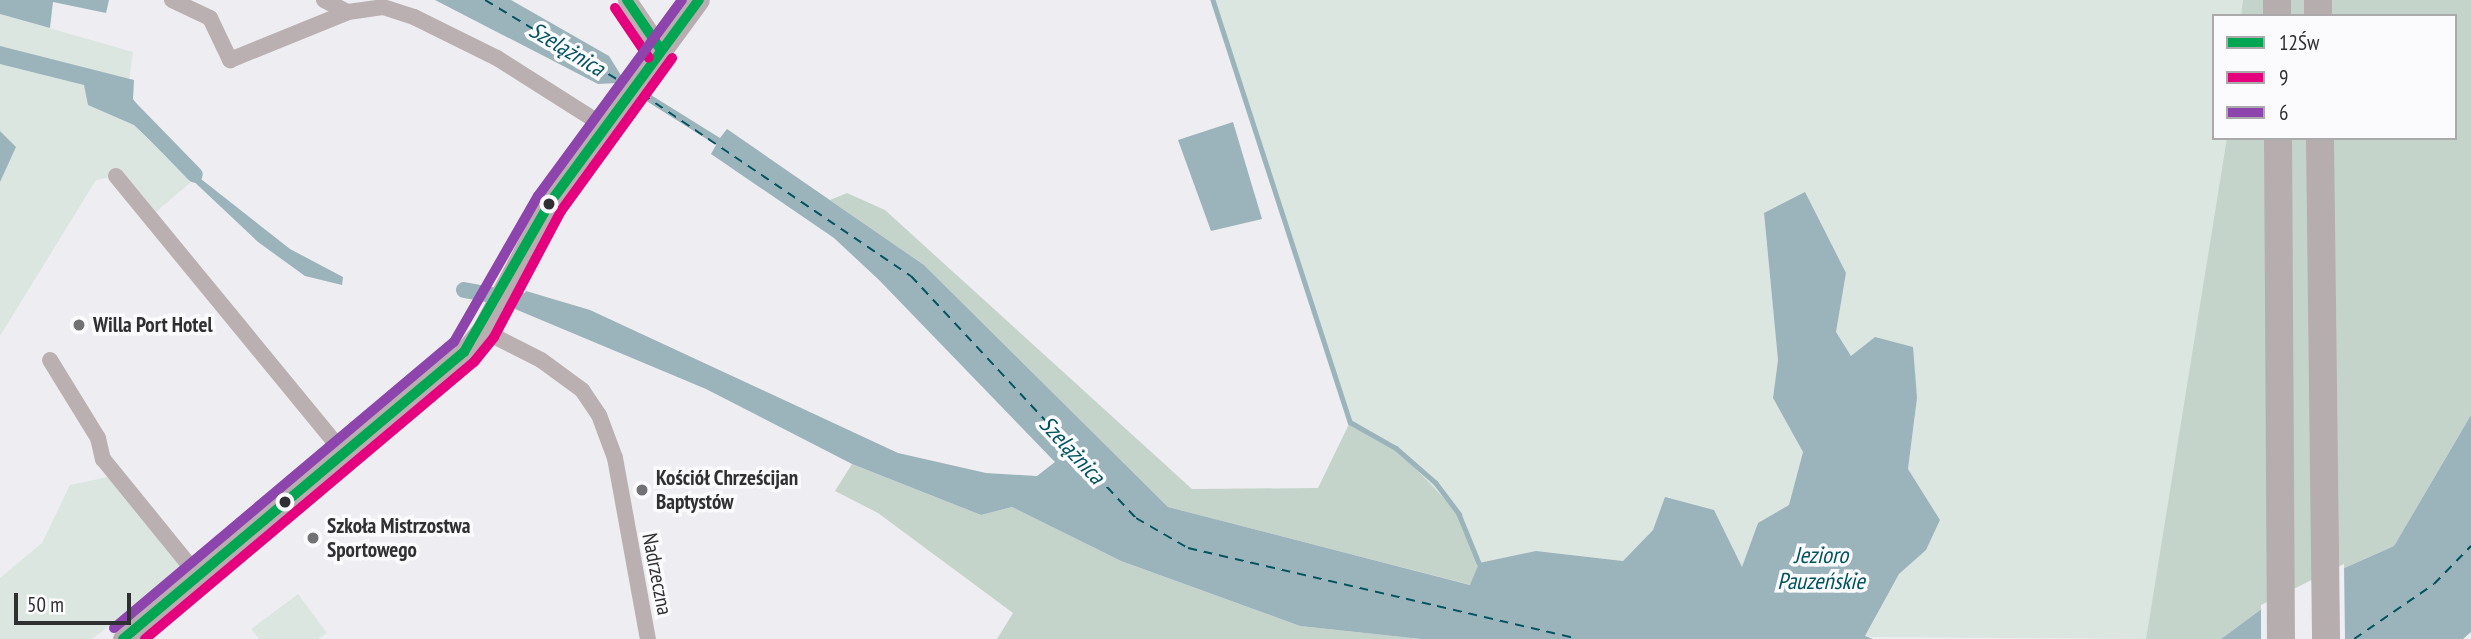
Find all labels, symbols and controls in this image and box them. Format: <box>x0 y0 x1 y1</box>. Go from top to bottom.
legend <box>2212 14 2457 140</box>
water label: Szelążnica <box>524 16 610 82</box>
text: 12Św <box>2279 29 2319 56</box>
text: 9 <box>2279 64 2288 91</box>
text: 6 <box>2279 99 2288 126</box>
unlabelled marker <box>542 197 556 211</box>
place label: Willa Port Hotel <box>93 312 213 338</box>
marker: Willa Port Hotel <box>71 317 87 333</box>
water label: Szelążnica <box>1034 410 1110 490</box>
place label: Kościół Chrześcijan Baptystów <box>656 465 798 515</box>
marker: Kościół Chrześcijan Baptystów <box>634 482 650 498</box>
unlabelled marker <box>278 495 292 509</box>
place label: Szkoła Mistrzostwa Sportowego <box>327 513 470 563</box>
marker: Szkoła Mistrzostwa Sportowego <box>305 530 321 546</box>
street label: Nadrzeczna <box>637 531 677 617</box>
water label: Jezioro Pauzeńskie <box>1777 541 1865 595</box>
scale bar <box>18 580 135 624</box>
text: 50 m <box>27 591 64 618</box>

